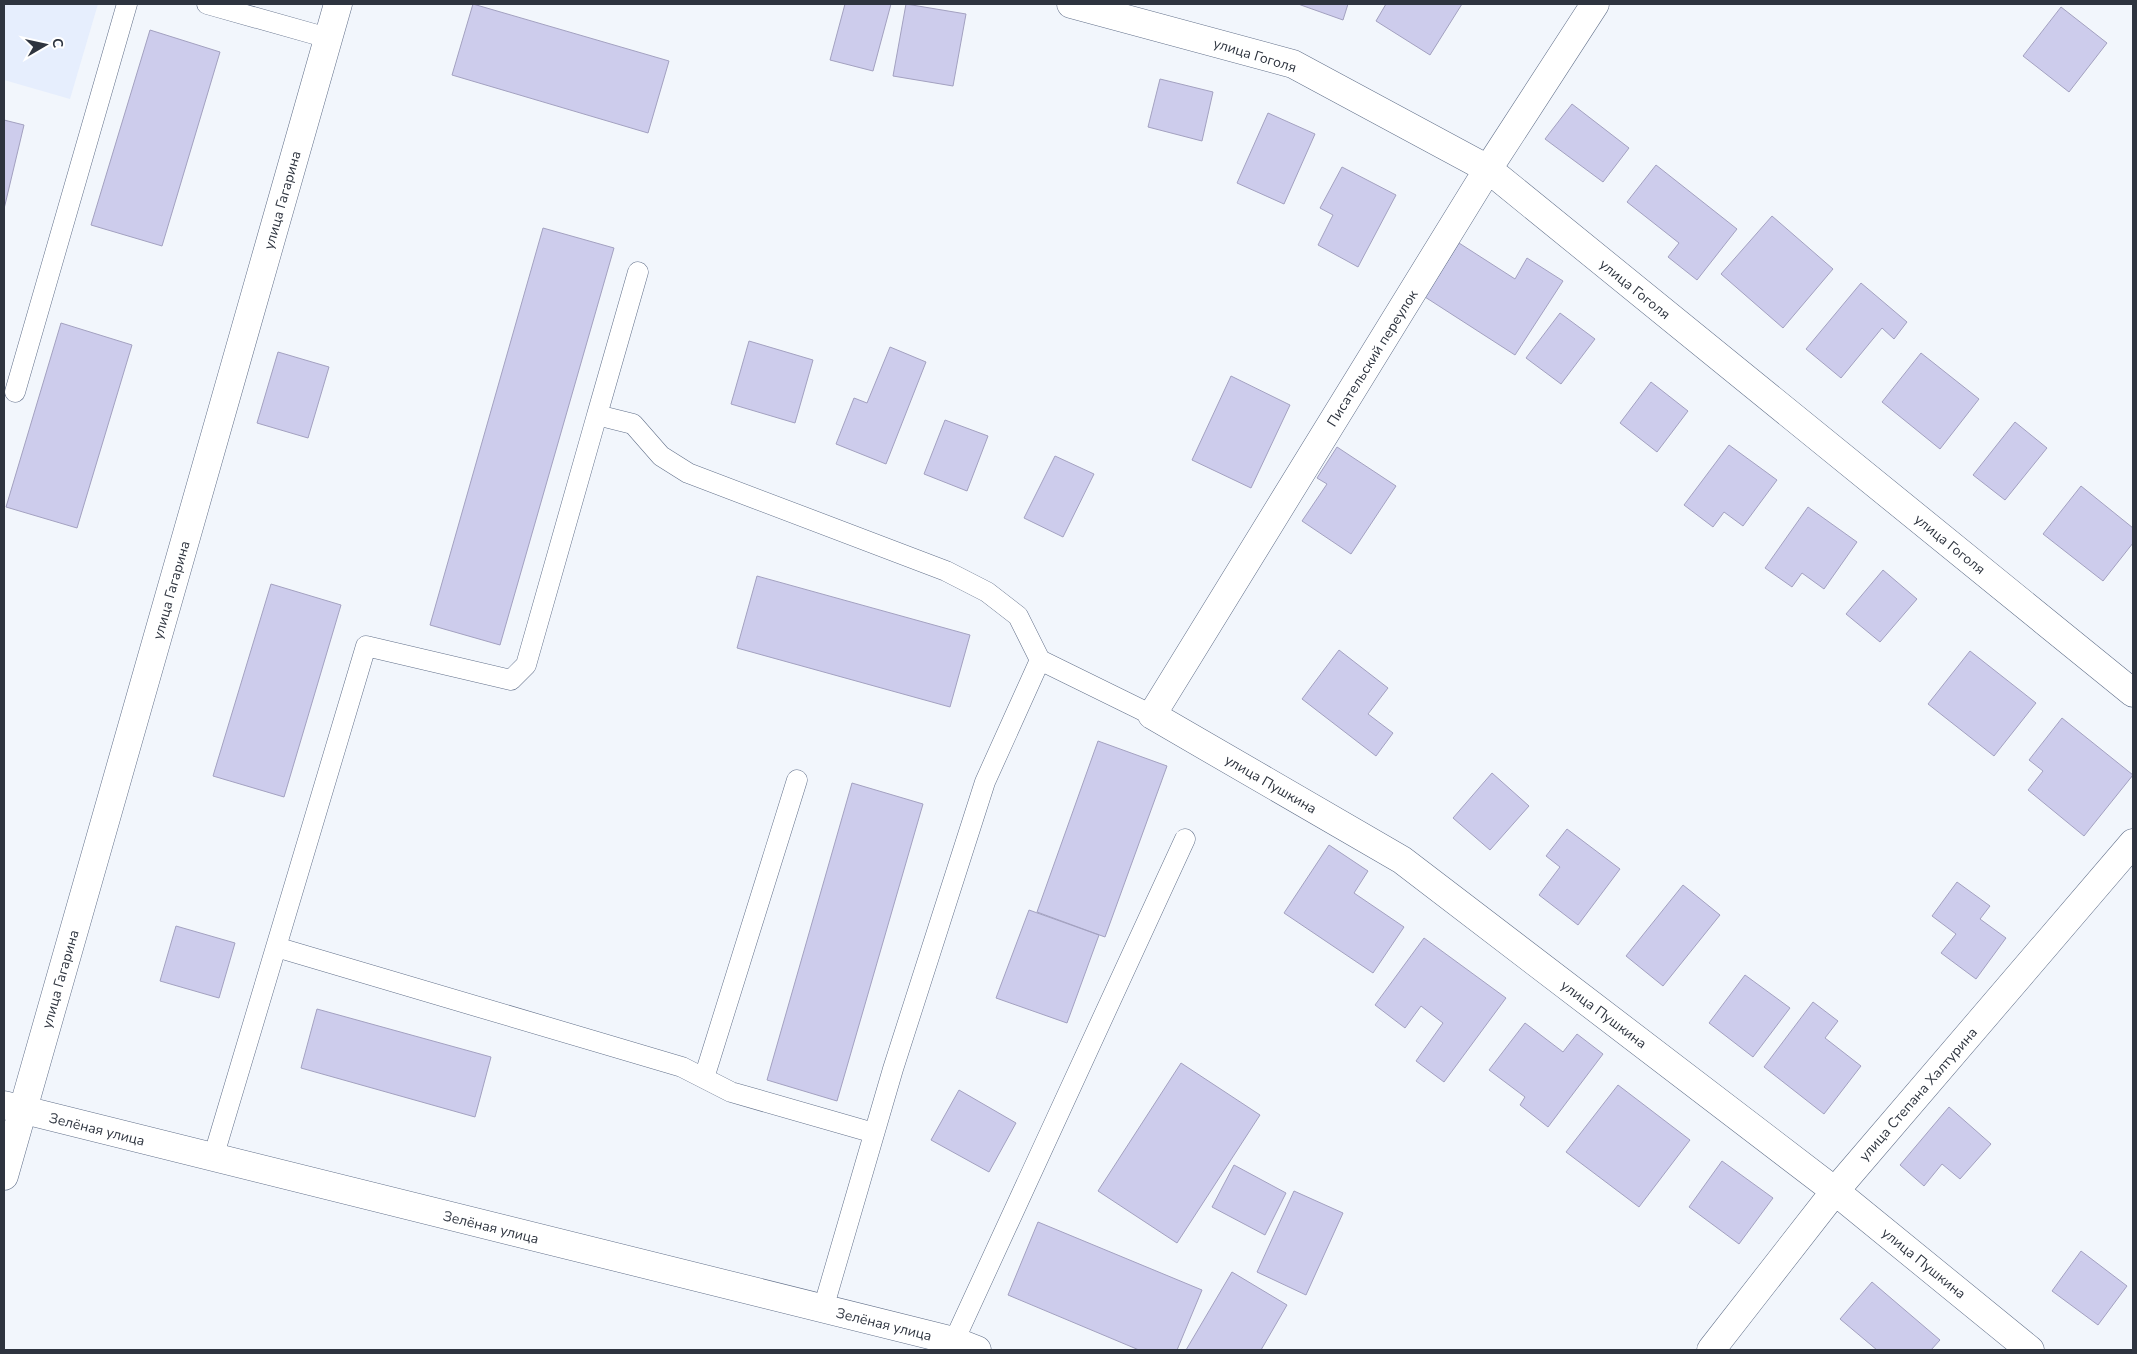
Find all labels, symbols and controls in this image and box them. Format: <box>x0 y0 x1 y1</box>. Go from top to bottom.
north arrow <box>20 20 70 70</box>
street label: улица Гоголя <box>1211 34 1299 77</box>
text: С <box>47 37 68 50</box>
street label: улица Гагарина <box>259 149 306 252</box>
street label: улица Гоголя <box>1595 255 1674 324</box>
street label: Писательский переулок <box>1322 286 1423 430</box>
street label: улица Гоголя <box>1910 510 1989 579</box>
street label: улица Гагарина <box>148 539 195 642</box>
street label: улица Пушкина <box>1221 750 1320 818</box>
street label: улица Гагарина <box>37 928 84 1031</box>
street label: улица Пушкина <box>1557 976 1651 1053</box>
street label: улица Степана Халтурина <box>1855 1023 1982 1165</box>
street label: Зелёная улица <box>47 1108 147 1151</box>
street label: Зелёная улица <box>441 1206 541 1249</box>
street label: улица Пушкина <box>1878 1224 1970 1303</box>
street label: Зелёная улица <box>834 1303 934 1346</box>

